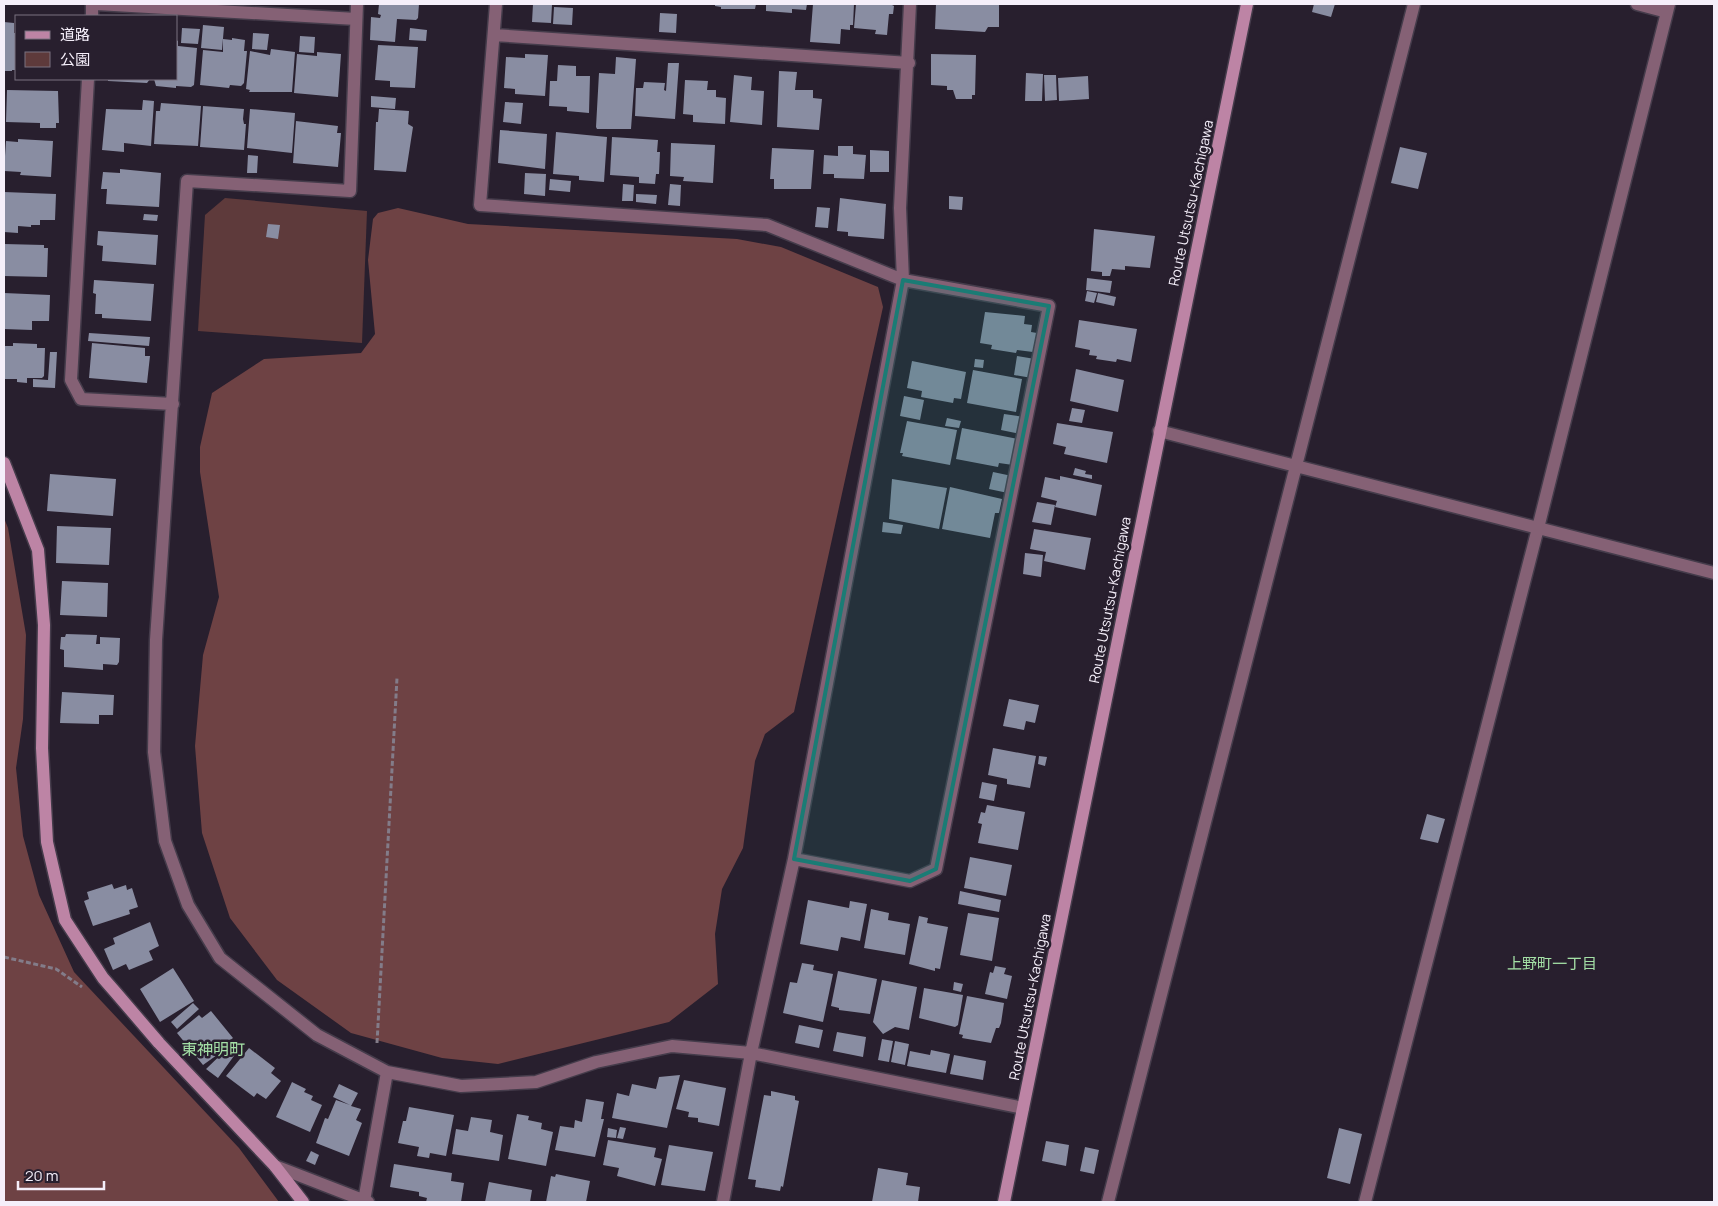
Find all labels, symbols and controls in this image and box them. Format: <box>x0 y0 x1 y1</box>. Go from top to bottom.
legend <box>15 15 178 80</box>
text: 道路 <box>60 24 90 45</box>
text: 公園 <box>60 49 90 70</box>
street label: Route Utsutsu-Kachigawa <box>1164 118 1217 288</box>
street label: Route Utsutsu-Kachigawa <box>1084 515 1135 685</box>
street label: Route Utsutsu-Kachigawa <box>1004 912 1055 1082</box>
district label: 上野町一丁目 <box>1507 953 1597 974</box>
district label: 東神明町 <box>181 1038 245 1060</box>
scale bar <box>18 1158 104 1190</box>
text: 20 m <box>25 1165 58 1186</box>

